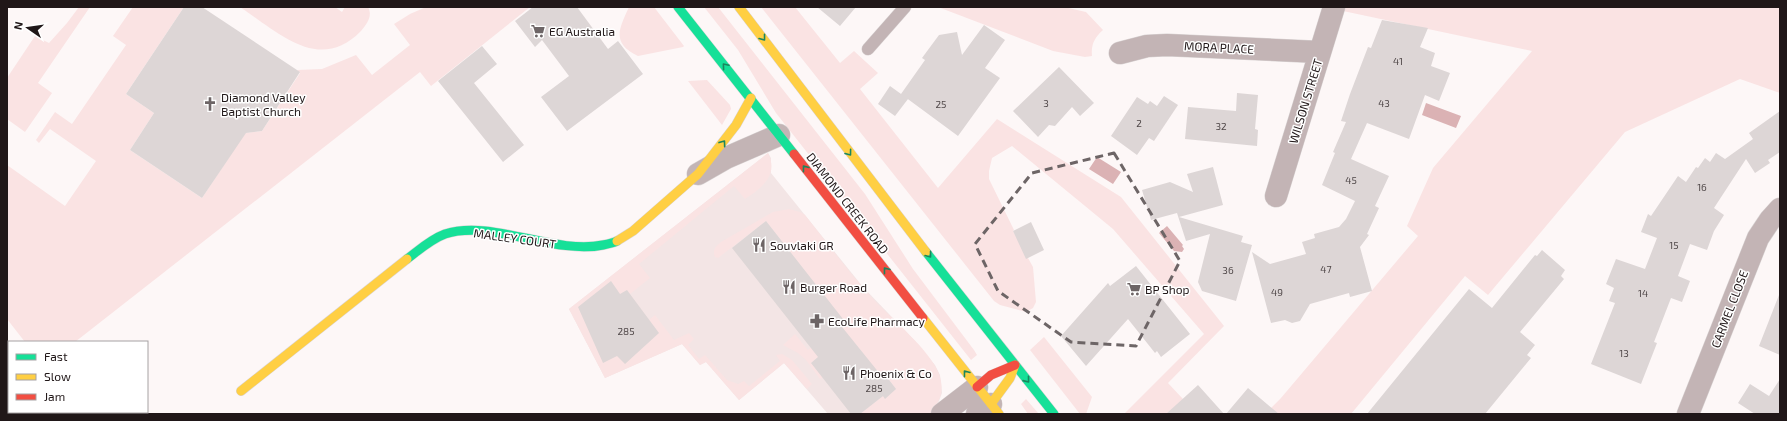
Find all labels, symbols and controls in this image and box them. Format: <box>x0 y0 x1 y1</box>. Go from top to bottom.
north arrow <box>8 8 48 48</box>
text: N <box>11 20 25 31</box>
supermarket icon: EG Australia <box>530 23 546 39</box>
place label: EG Australia <box>549 24 615 38</box>
one-way arrow <box>758 33 765 40</box>
street label: MORA PLACE <box>1184 38 1255 56</box>
house number: 41 <box>1393 55 1403 67</box>
street label: WILSON STREET <box>1285 57 1325 145</box>
one-way arrow <box>722 64 729 71</box>
place label: Diamond Valley Baptist Church <box>221 90 306 118</box>
church icon: Diamond Valley Baptist Church <box>202 96 218 112</box>
house number: 3 <box>1043 97 1049 109</box>
house number: 43 <box>1378 97 1390 109</box>
house number: 25 <box>936 98 946 110</box>
house number: 2 <box>1136 117 1142 129</box>
house number: 32 <box>1215 120 1227 132</box>
one-way arrow <box>718 141 725 148</box>
one-way arrow <box>844 148 851 155</box>
street label: DIAMOND CREEK ROAD <box>804 150 892 256</box>
one-way arrow <box>803 166 810 173</box>
house number: 45 <box>1345 174 1357 186</box>
house number: 16 <box>1697 181 1707 193</box>
street label: MALLEY COURT <box>473 225 557 251</box>
restaurant icon: Souvlaki GR <box>751 237 767 253</box>
place label: Souvlaki GR <box>770 238 834 252</box>
house number: 15 <box>1669 239 1679 251</box>
one-way arrow <box>924 251 931 258</box>
house number: 47 <box>1320 263 1332 275</box>
house number: 36 <box>1222 264 1234 276</box>
one-way arrow <box>883 268 890 275</box>
street label: CARMEL CLOSE <box>1708 268 1750 350</box>
restaurant icon: Burger Road <box>781 279 797 295</box>
place label: Burger Road <box>800 280 867 294</box>
supermarket icon: BP Shop <box>1126 281 1142 297</box>
place label: BP Shop <box>1145 282 1190 296</box>
house number: 49 <box>1271 286 1283 298</box>
house number: 14 <box>1638 287 1648 299</box>
pharmacy icon: EcoLife Pharmacy <box>809 313 825 329</box>
place label: EcoLife Pharmacy <box>828 314 925 328</box>
house number: 285 <box>617 325 635 337</box>
legend <box>8 341 148 413</box>
house number: 13 <box>1619 347 1629 359</box>
text: Fast <box>44 349 68 363</box>
restaurant icon: Phoenix & Co <box>841 365 857 381</box>
place label: Phoenix & Co <box>860 366 932 380</box>
text: Slow <box>44 369 71 383</box>
one-way arrow <box>963 370 970 377</box>
one-way arrow <box>1022 375 1029 382</box>
house number: 285 <box>865 382 883 394</box>
text: Jam <box>44 389 65 403</box>

